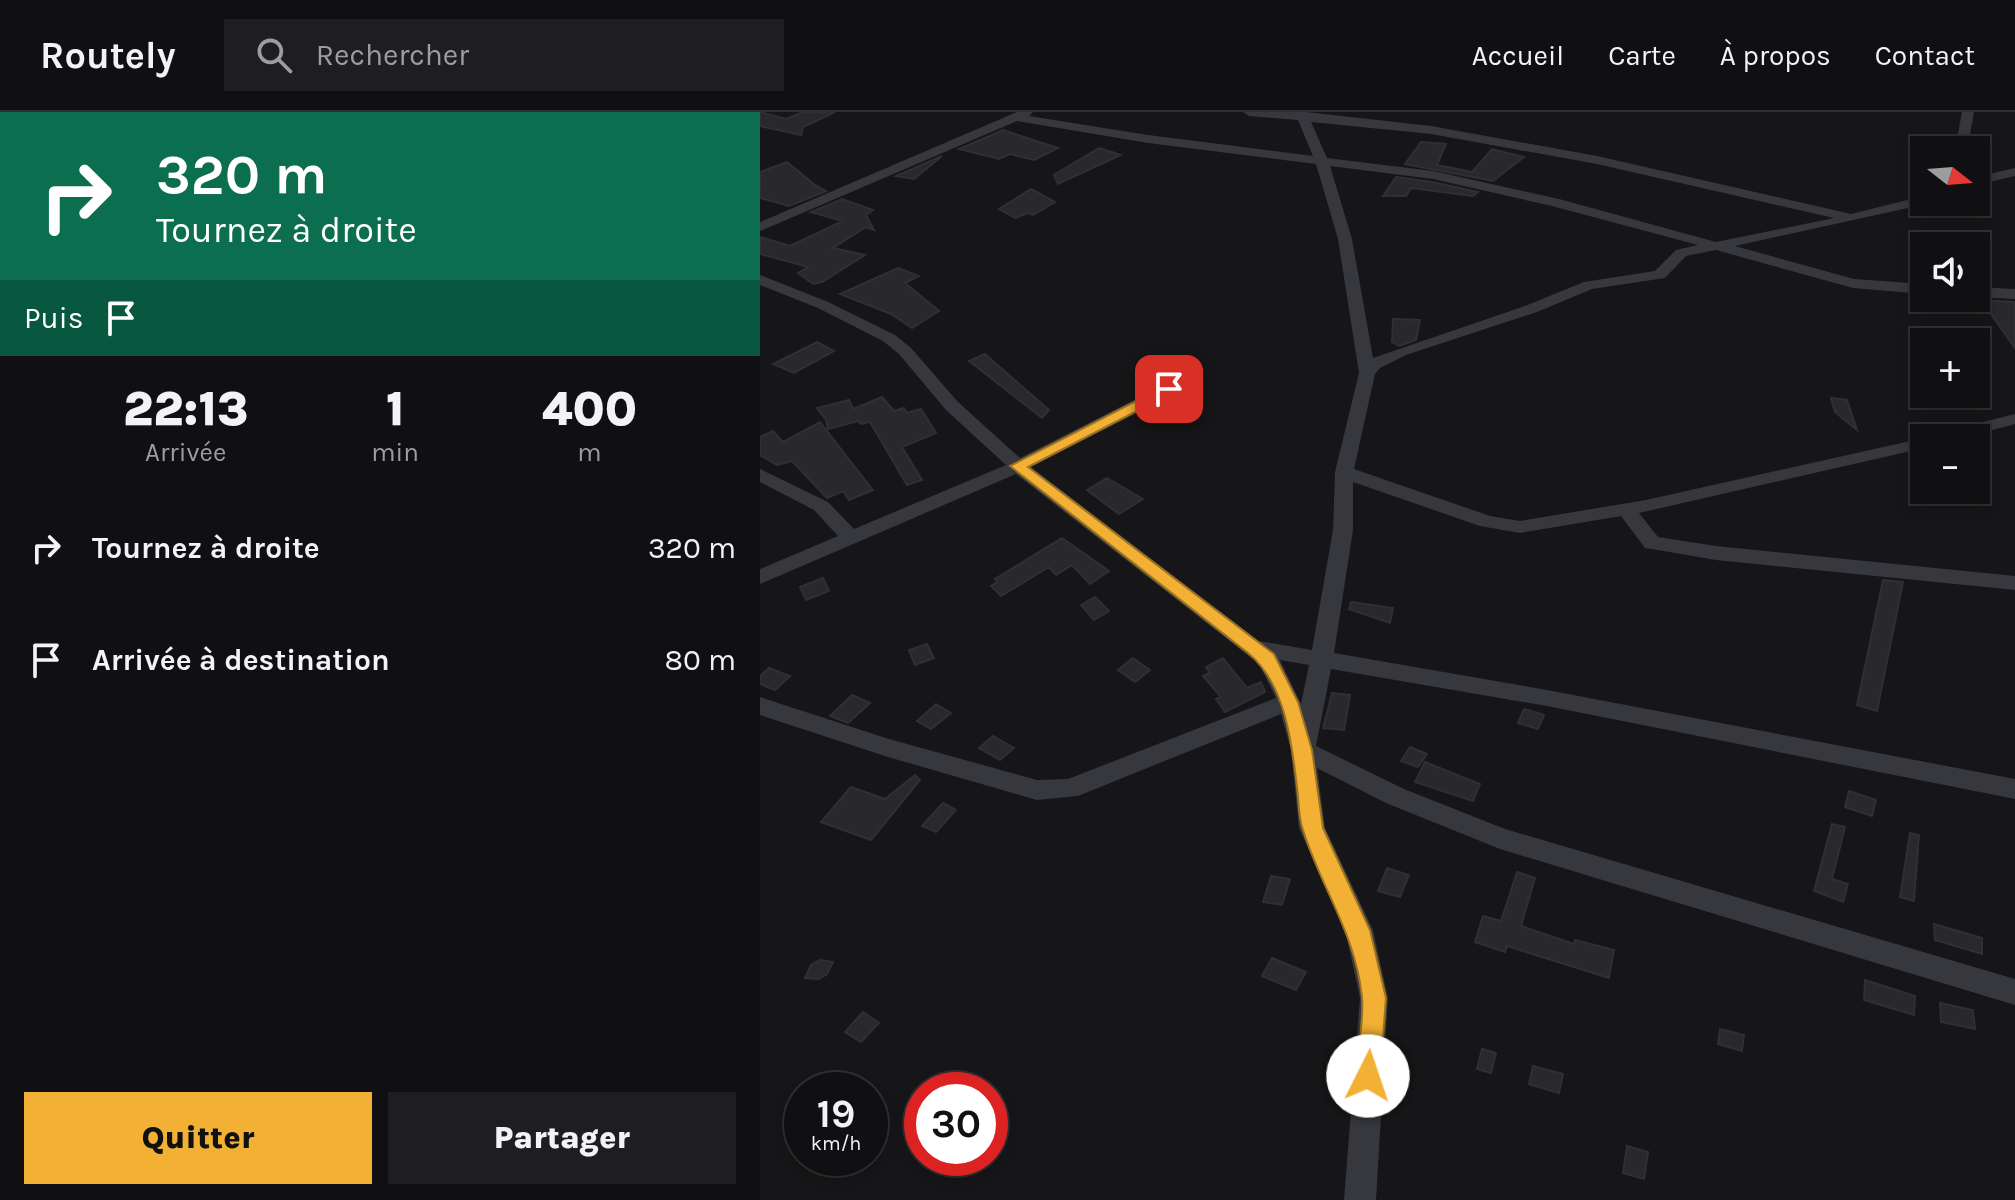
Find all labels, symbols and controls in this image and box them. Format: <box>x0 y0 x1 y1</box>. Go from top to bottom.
search box <box>224 19 784 91</box>
text: Routely <box>40 33 176 78</box>
icon: search <box>252 33 296 77</box>
text: Rechercher <box>316 37 469 73</box>
text: Accueil <box>1472 39 1564 72</box>
text: Carte <box>1608 39 1676 72</box>
text: À propos <box>1720 39 1831 72</box>
text: Contact <box>1875 39 1975 72</box>
north arrow <box>1910 136 1990 216</box>
map controls <box>1910 136 1990 504</box>
text: 320 m <box>156 142 327 207</box>
icon: right <box>24 144 128 248</box>
text: Tournez à droite <box>156 209 417 251</box>
button: sound <box>1910 232 1990 312</box>
icon: arrive <box>99 296 143 340</box>
text: Puis <box>24 300 83 336</box>
button: + <box>1910 328 1990 408</box>
pin <box>1135 355 1203 423</box>
icon: arrive <box>1147 367 1191 411</box>
text: 22:13 <box>123 381 248 437</box>
text: 1 <box>386 381 404 437</box>
text: 400 <box>542 381 637 437</box>
button: − <box>1910 424 1990 504</box>
text: Arrivée <box>145 437 226 468</box>
text: min <box>371 437 419 468</box>
text: m <box>577 437 602 468</box>
icon: right <box>24 526 68 570</box>
text: Tournez à droite <box>92 530 320 566</box>
text: 320 m <box>648 530 736 566</box>
icon: arrive <box>24 638 68 682</box>
text: Arrivée à destination <box>92 642 390 678</box>
text: 80 m <box>665 642 736 678</box>
position arrow <box>1326 1034 1410 1118</box>
speed limit sign: 30 <box>904 1072 1008 1176</box>
text: 19 <box>817 1090 855 1137</box>
button: Quitter <box>24 1092 372 1184</box>
button: Partager <box>388 1092 736 1184</box>
text: km/h <box>811 1132 861 1155</box>

